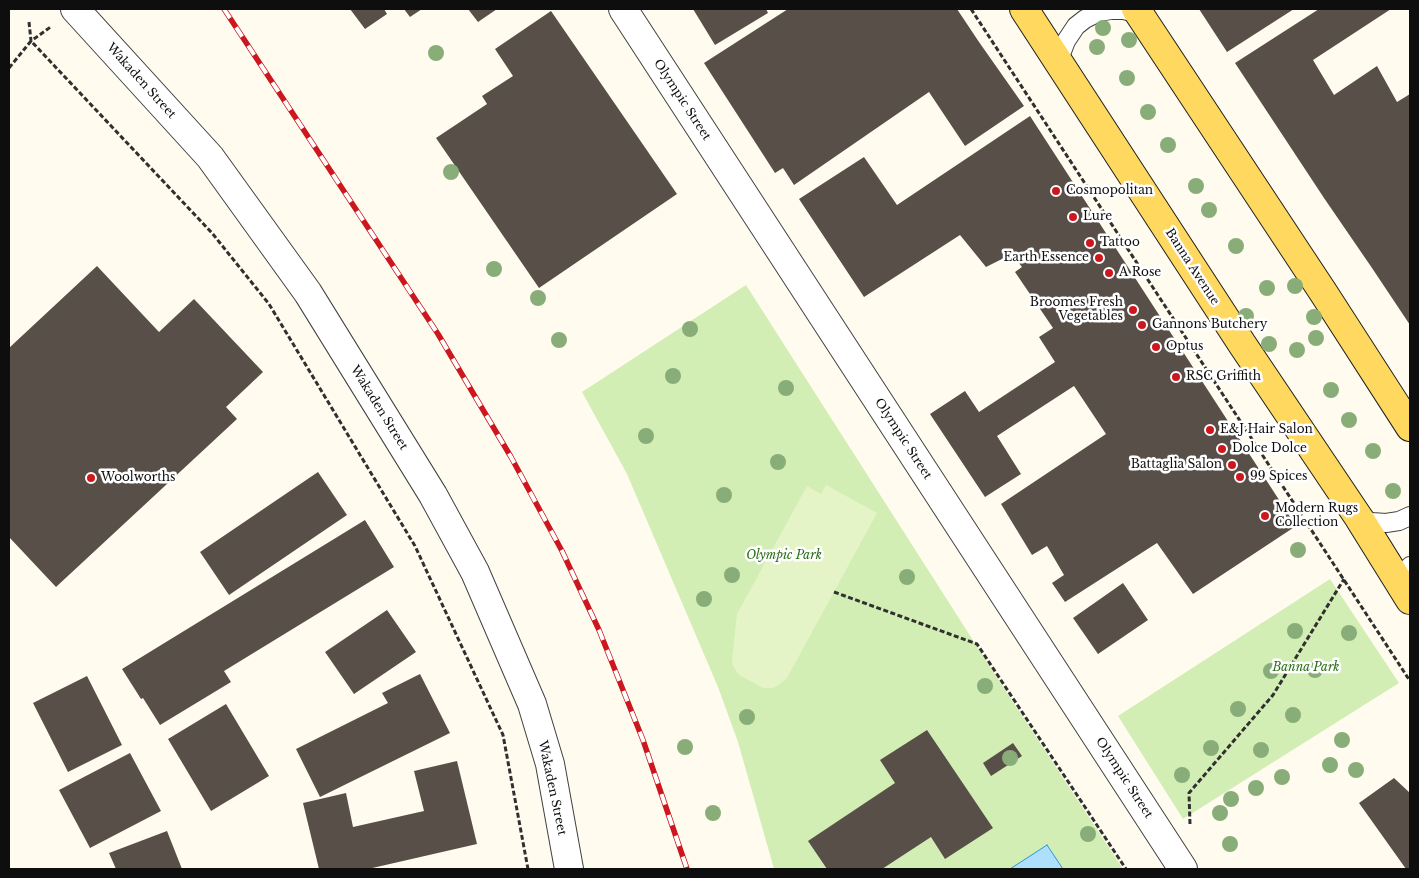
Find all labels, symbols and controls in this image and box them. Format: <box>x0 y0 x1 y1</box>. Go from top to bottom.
street label: Wakaden Street <box>103 40 179 122</box>
street label: Olympic Street <box>650 57 714 143</box>
place label: Cosmopolitan <box>1066 184 1153 198</box>
marker: Cosmopolitan <box>1050 185 1062 197</box>
place label: Lure <box>1083 210 1112 224</box>
marker: Lure <box>1067 211 1079 223</box>
street label: Banna Avenue <box>1162 226 1222 308</box>
place label: Tattoo <box>1100 236 1140 250</box>
marker: Tattoo <box>1084 237 1096 249</box>
place label: Earth Essence <box>1004 251 1089 265</box>
marker: Earth Essence <box>1093 252 1105 264</box>
place label: A Rose <box>1119 266 1161 280</box>
marker: A Rose <box>1103 267 1115 279</box>
place label: Broomes Fresh Vegetables <box>1030 296 1123 324</box>
marker: Broomes Fresh Vegetables <box>1127 304 1139 316</box>
place label: Gannons Butchery <box>1152 318 1267 332</box>
marker: Gannons Butchery <box>1136 319 1148 331</box>
place label: Optus <box>1166 340 1204 354</box>
marker: Optus <box>1150 341 1162 353</box>
street label: Wakaden Street <box>347 363 411 453</box>
place label: RSC Griffith <box>1186 370 1261 384</box>
marker: RSC Griffith <box>1170 371 1182 383</box>
street label: Olympic Street <box>871 396 935 482</box>
place label: E&J Hair Salon <box>1220 423 1313 437</box>
marker: E&J Hair Salon <box>1204 424 1216 436</box>
place label: Dolce Dolce <box>1232 442 1307 456</box>
marker: Dolce Dolce <box>1216 443 1228 455</box>
place label: Battaglia Salon <box>1131 458 1222 472</box>
marker: Battaglia Salon <box>1226 459 1238 471</box>
place label: 99 Spices <box>1250 470 1308 484</box>
place label: Woolworths <box>101 471 176 485</box>
marker: 99 Spices <box>1234 471 1246 483</box>
marker: Woolworths <box>85 472 97 484</box>
place label: Modern Rugs Collection <box>1275 502 1358 530</box>
marker: Modern Rugs Collection <box>1259 510 1271 522</box>
park label: Olympic Park <box>746 549 822 563</box>
park label: Banna Park <box>1273 661 1339 675</box>
street label: Olympic Street <box>1092 735 1156 821</box>
street label: Wakaden Street <box>535 739 569 837</box>

